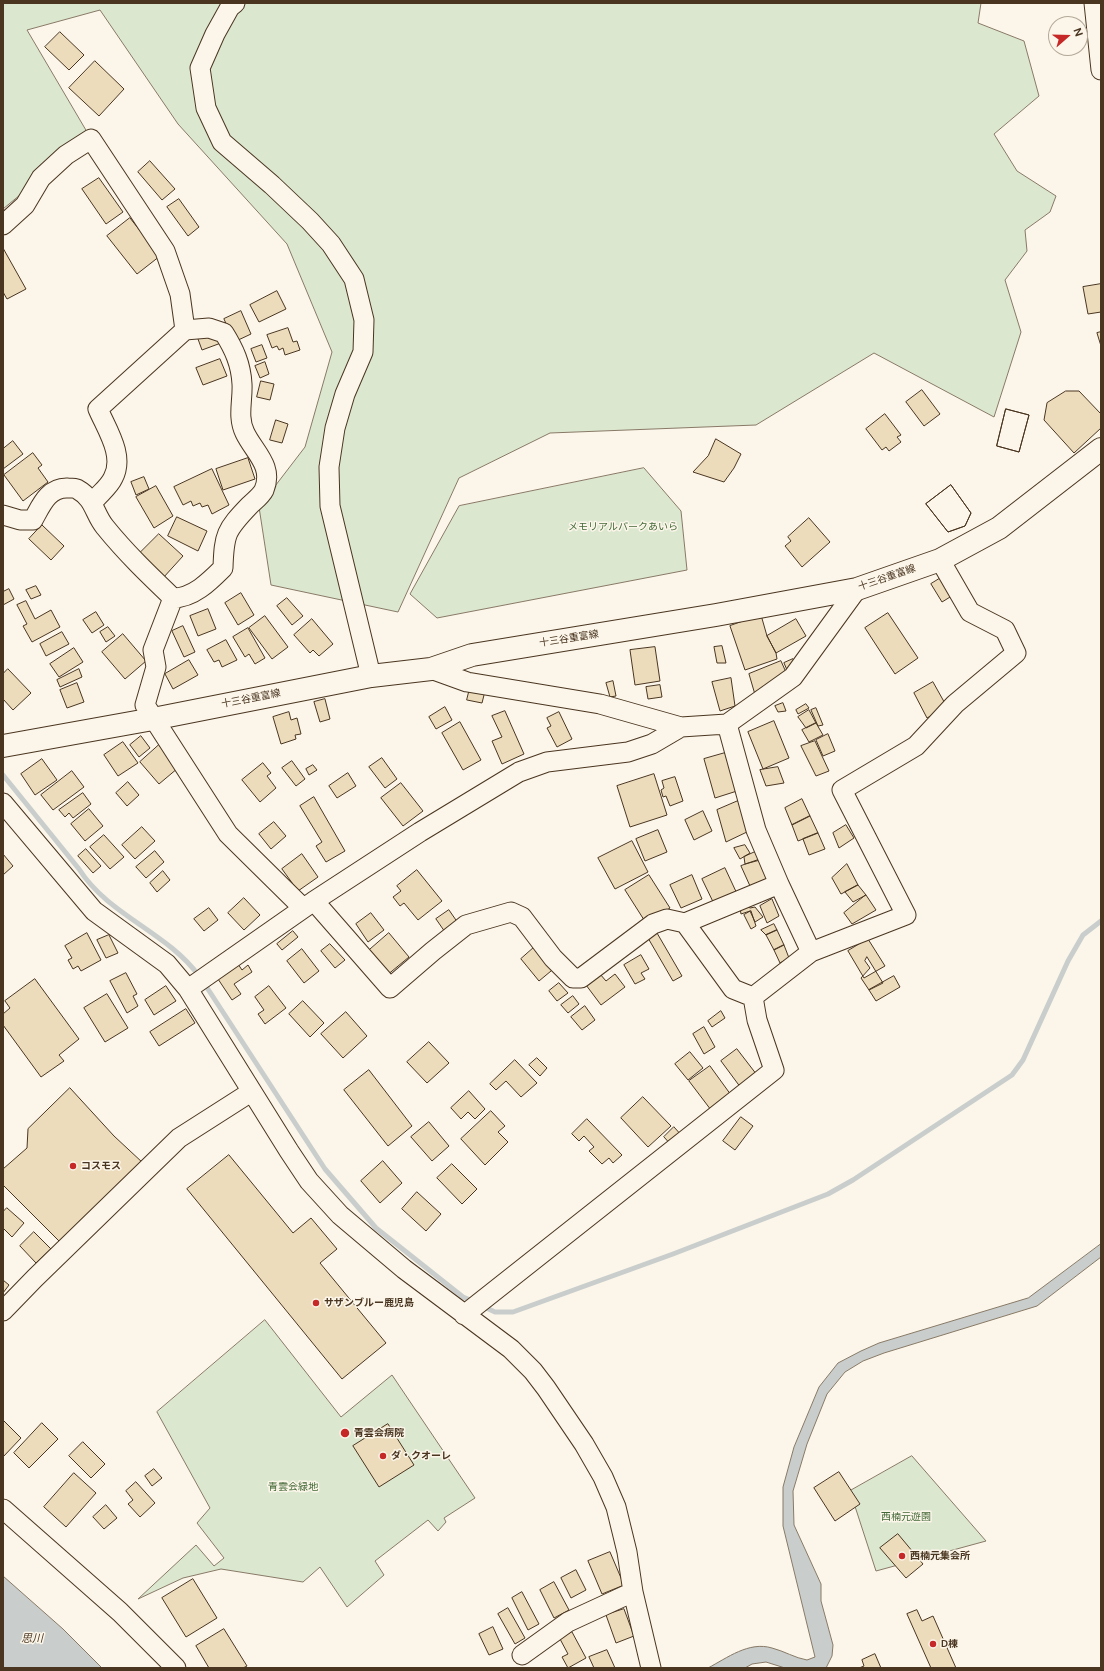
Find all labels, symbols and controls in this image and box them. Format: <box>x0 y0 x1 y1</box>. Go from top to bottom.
north arrow <box>1048 16 1088 56</box>
text: N <box>1070 26 1086 38</box>
park label: メモリアルパークあいら <box>568 521 678 533</box>
street label: 十三谷重富線 <box>857 563 917 593</box>
street label: 十三谷重富線 <box>538 628 600 650</box>
street label: 十三谷重富線 <box>220 687 282 711</box>
place label: コスモス <box>81 1160 121 1172</box>
marker: コスモス <box>68 1161 78 1171</box>
place label: サザンブルー鹿児島 <box>324 1297 414 1309</box>
marker: サザンブルー鹿児島 <box>311 1298 321 1308</box>
marker: 青雲会病院 <box>339 1427 351 1439</box>
place label: 青雲会病院 <box>354 1427 404 1439</box>
place label: ダ・クオーレ <box>391 1450 451 1462</box>
marker: ダ・クオーレ <box>378 1451 388 1461</box>
park label: 青雲会緑地 <box>268 1481 318 1493</box>
park label: 西楠元遊園 <box>881 1511 931 1523</box>
place label: 西楠元集会所 <box>910 1550 970 1562</box>
marker: 西楠元集会所 <box>897 1551 907 1561</box>
water label: 思川 <box>21 1632 43 1646</box>
place label: D棟 <box>941 1638 958 1650</box>
marker: D棟 <box>928 1639 938 1649</box>

